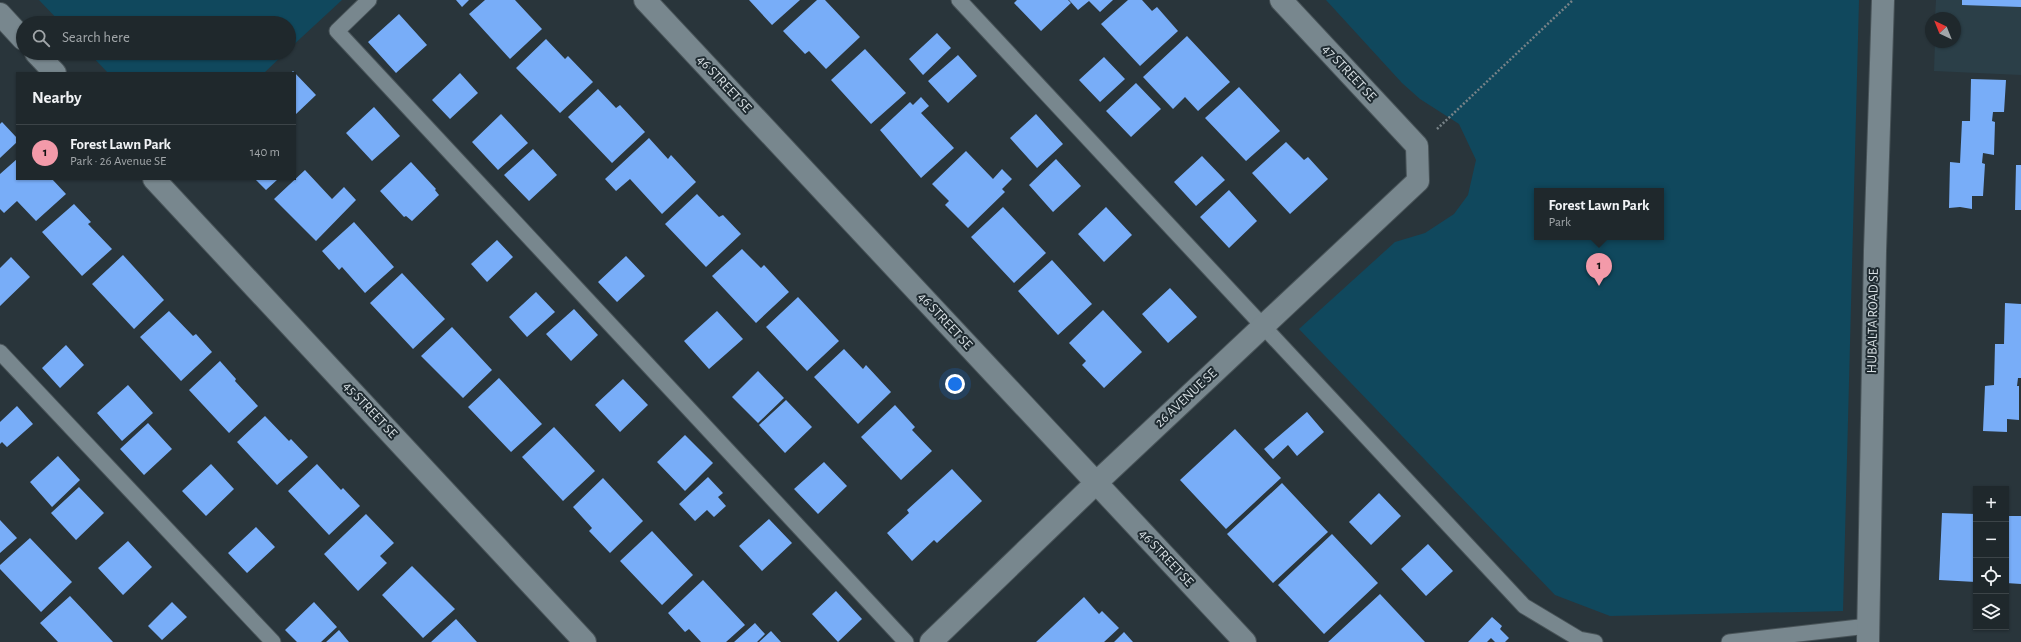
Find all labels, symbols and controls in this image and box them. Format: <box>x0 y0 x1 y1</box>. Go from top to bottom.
north arrow <box>1925 12 1961 48</box>
search box <box>16 16 296 60</box>
icon: search <box>30 27 52 49</box>
text: Search here <box>62 30 130 45</box>
street label: 47 STREET SE <box>1319 42 1379 104</box>
street label: 46 STREET SE <box>694 53 754 116</box>
text: Nearby <box>32 89 82 106</box>
text: Forest Lawn Park <box>70 137 171 152</box>
text: 1 <box>43 146 47 159</box>
text: 140 m <box>250 146 280 159</box>
text: Park · 26 Avenue SE <box>70 155 166 168</box>
popup <box>1534 188 1664 240</box>
text: Forest Lawn Park <box>1548 198 1650 213</box>
text: Park <box>1548 216 1571 229</box>
pin: 1 <box>1586 253 1612 286</box>
street label: HUBALTA ROAD SE <box>1865 268 1881 373</box>
street label: 46 STREET SE <box>915 290 975 353</box>
street label: 26 AVENUE SE <box>1153 366 1220 430</box>
your location <box>945 374 965 394</box>
street label: 45 STREET SE <box>340 379 400 441</box>
map controls <box>1973 486 2009 630</box>
button: + <box>1973 486 2009 522</box>
button: − <box>1973 522 2009 558</box>
street label: 46 STREET SE <box>1136 527 1196 590</box>
button: locate <box>1973 558 2009 594</box>
button: layers <box>1973 594 2009 630</box>

